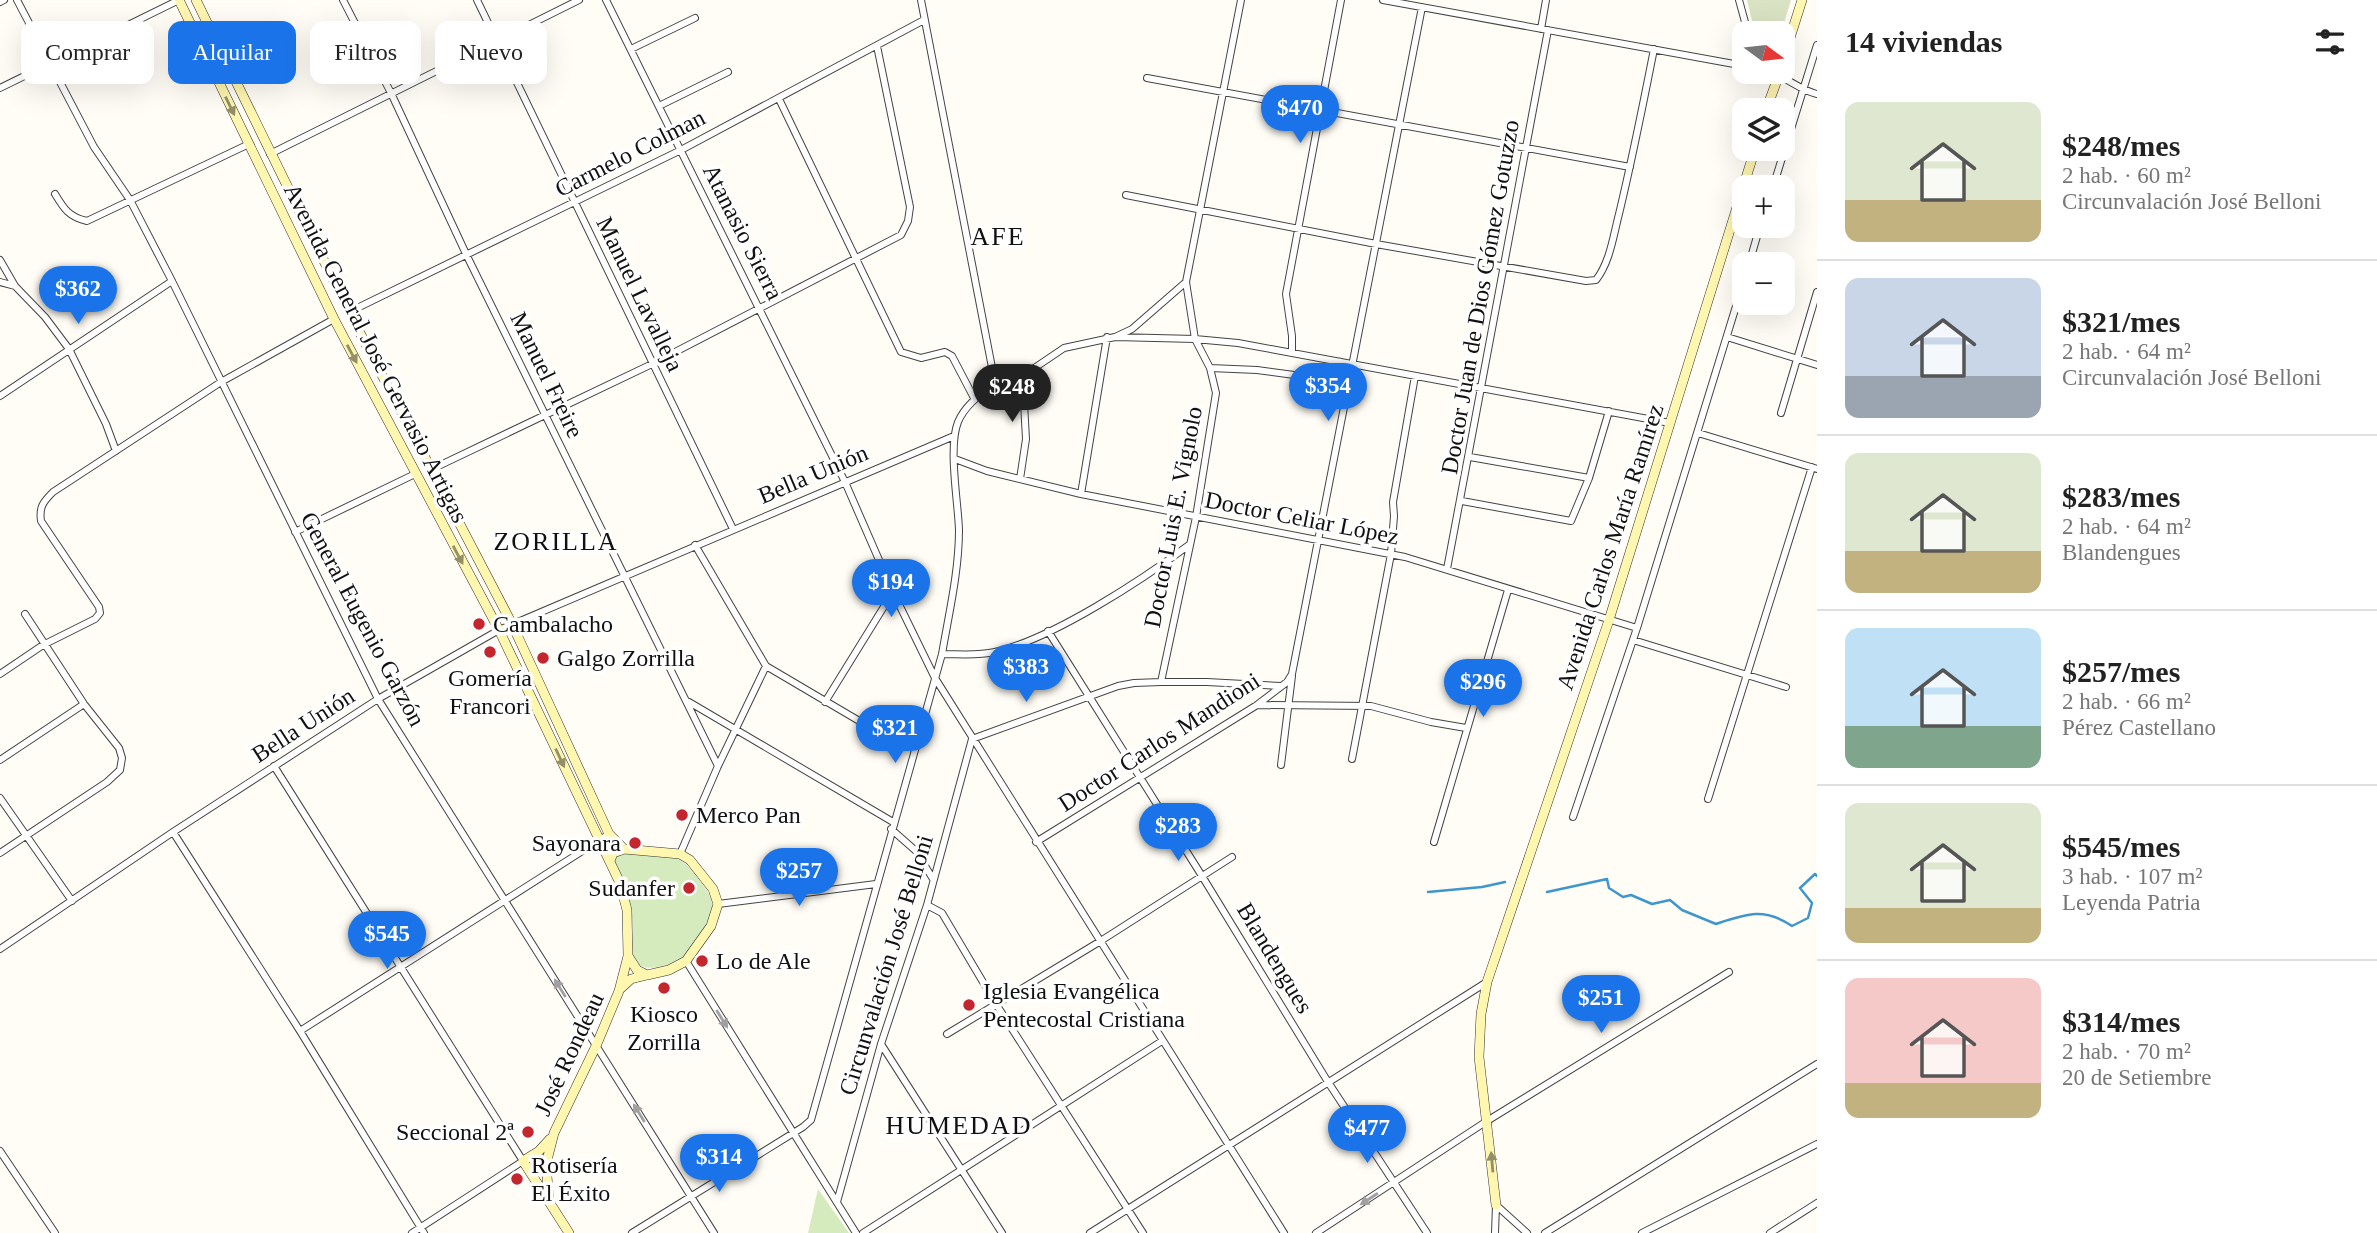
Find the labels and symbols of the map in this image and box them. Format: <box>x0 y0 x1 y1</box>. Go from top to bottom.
north arrow <box>1732 21 1796 84</box>
pin: $470 <box>1259 86 1341 145</box>
one-way arrow <box>224 96 236 116</box>
street label: Carmelo Colman <box>551 104 709 202</box>
street label: Doctor Juan de Dios Gómez Gotuzzo <box>1436 118 1524 476</box>
street label: Atanasio Sierra <box>698 160 788 304</box>
street label: Avenida General José Gervasio Artigas <box>279 179 473 527</box>
street label: Manuel Lavalleja <box>591 213 689 376</box>
district label: AFE <box>970 222 1026 251</box>
pin: $362 <box>37 266 119 326</box>
street label: Manuel Freire <box>505 308 589 442</box>
one-way arrow <box>346 344 358 364</box>
pin: $248 <box>971 364 1053 424</box>
pin: $354 <box>1287 364 1369 423</box>
street label: Avenida Carlos María Ramírez <box>1551 401 1669 693</box>
street label: Doctor Luis E. Vignolo <box>1139 404 1207 630</box>
street label: Bella Unión <box>754 439 872 509</box>
street label: Doctor Celiar López <box>1203 486 1401 550</box>
street label: General Eugenio Garzón <box>296 508 430 730</box>
district label: ZORILLA <box>493 527 619 556</box>
one-way arrow <box>453 545 464 565</box>
pin: $194 <box>850 560 932 619</box>
place label: Cambalacho <box>493 611 613 637</box>
marker: Cambalacho <box>471 616 487 632</box>
marker: Gomería Francori <box>482 644 498 660</box>
pin: $383 <box>985 644 1067 704</box>
place label: Galgo Zorrilla <box>557 645 695 671</box>
marker: Galgo Zorrilla <box>535 650 551 666</box>
pin: $296 <box>1442 660 1524 719</box>
place label: Gomería Francori <box>448 665 532 719</box>
street label: Doctor Carlos Mandioni <box>1054 667 1265 817</box>
street label: Bella Unión <box>247 682 359 768</box>
pin: $321 <box>854 706 936 765</box>
one-way arrow <box>554 748 565 768</box>
place label: Merco Pan <box>696 802 801 828</box>
pin: $283 <box>1137 804 1219 863</box>
marker: Merco Pan <box>674 807 690 823</box>
place label: Sayonara <box>532 830 621 856</box>
street label: Circunvalación José Belloni <box>834 831 938 1098</box>
marker: Sayonara <box>627 835 643 851</box>
pin: $257 <box>758 848 840 908</box>
place label: Sudanfer <box>588 875 675 901</box>
marker: Sudanfer <box>681 880 697 896</box>
street label: Blandengues <box>1232 898 1318 1018</box>
pin: $545 <box>346 912 428 971</box>
place label: Lo de Ale <box>716 948 811 974</box>
marker: Lo de Ale <box>694 953 710 969</box>
pin: $251 <box>1560 976 1642 1035</box>
one-way arrow <box>554 978 566 997</box>
place label: Iglesia Evangélica Pentecostal Cristiana <box>983 978 1185 1032</box>
marker: Kiosco Zorrilla <box>656 980 672 996</box>
street label: José Rondeau <box>529 988 609 1120</box>
marker: Iglesia Evangélica Pentecostal Cristiana <box>961 997 977 1013</box>
place label: Kiosco Zorrilla <box>627 1001 701 1055</box>
one-way arrow <box>716 1009 729 1028</box>
one-way arrow <box>632 1104 645 1123</box>
pin: $477 <box>1326 1106 1408 1165</box>
district label: HUMEDAD <box>886 1111 1032 1140</box>
place label: Seccional 2ª <box>396 1119 514 1145</box>
marker: Seccional 2ª <box>520 1124 536 1140</box>
pin: $314 <box>678 1134 760 1194</box>
one-way arrow <box>1486 1151 1497 1173</box>
place label: Rotisería El Éxito <box>531 1152 618 1206</box>
marker: Rotisería El Éxito <box>509 1171 525 1187</box>
one-way arrow <box>1360 1192 1379 1205</box>

